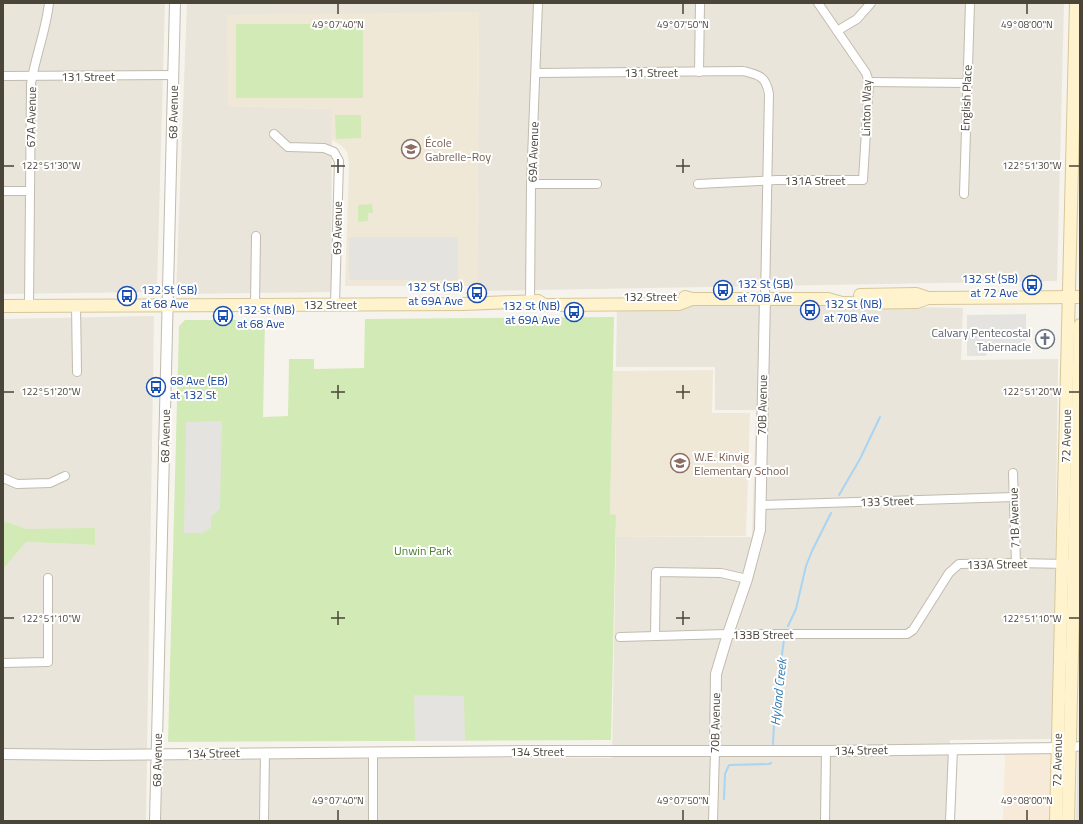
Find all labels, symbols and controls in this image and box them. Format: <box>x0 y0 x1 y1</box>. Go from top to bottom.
text: 49°07'40"N <box>312 17 364 32</box>
text: 49°07'50"N <box>657 17 709 32</box>
text: 49°08'00"N <box>1001 17 1053 32</box>
street label: 131 Street <box>624 63 679 82</box>
street label: English Place <box>955 64 977 132</box>
street label: 131 Street <box>61 67 116 86</box>
street label: Linton Way <box>856 79 876 136</box>
street label: 68 Avenue <box>163 85 183 139</box>
street label: 67A Avenue <box>21 86 41 148</box>
street label: 69A Avenue <box>522 121 544 183</box>
place label: École Gabrelle-Roy <box>425 133 491 166</box>
school or university icon: École Gabrelle-Roy <box>400 138 422 160</box>
text: 122°51'30"W <box>21 158 81 173</box>
text: 122°51'30"W <box>1002 158 1062 173</box>
street label: 131A Street <box>785 171 846 190</box>
street label: 69 Avenue <box>327 201 347 255</box>
place label: 132 St (SB) at 72 Ave <box>962 269 1018 302</box>
place label: 132 St (SB) at 70B Ave <box>737 274 793 307</box>
bus stop icon: 132 St (SB) at 72 Ave <box>1021 274 1043 296</box>
place label: 132 St (SB) at 69A Ave <box>407 277 463 310</box>
bus stop icon: 132 St (SB) at 70B Ave <box>712 279 734 301</box>
place label: 132 St (SB) at 68 Ave <box>141 280 197 313</box>
bus stop icon: 132 St (SB) at 69A Ave <box>466 282 488 304</box>
bus stop icon: 132 St (SB) at 68 Ave <box>116 285 138 307</box>
street label: 132 Street <box>623 287 678 306</box>
place label: 132 St (NB) at 70B Ave <box>824 294 882 327</box>
street label: 132 Street <box>303 295 358 314</box>
place label: 132 St (NB) at 69A Ave <box>502 296 560 329</box>
bus stop icon: 132 St (NB) at 70B Ave <box>799 299 821 321</box>
place label: 132 St (NB) at 68 Ave <box>237 300 295 333</box>
bus stop icon: 132 St (NB) at 69A Ave <box>563 301 585 323</box>
bus stop icon: 132 St (NB) at 68 Ave <box>212 305 234 327</box>
place label: Calvary Pentecostal Tabernacle <box>932 323 1031 356</box>
church icon: Calvary Pentecostal Tabernacle <box>1034 328 1056 350</box>
place label: 68 Ave (EB) at 132 St <box>170 371 228 404</box>
street label: 70B Avenue <box>752 374 772 436</box>
bus stop icon: 68 Ave (EB) at 132 St <box>145 376 167 398</box>
text: 122°51'20"W <box>21 384 81 399</box>
text: 122°51'20"W <box>1002 384 1062 399</box>
street label: 68 Avenue <box>155 409 175 463</box>
street label: 72 Avenue <box>1056 409 1076 463</box>
place label: W.E. Kinvig Elementary School <box>694 447 788 480</box>
school or university icon: W.E. Kinvig Elementary School <box>669 452 691 474</box>
street label: 71B Avenue <box>1003 487 1025 549</box>
street label: 133 Street <box>860 491 915 511</box>
park label: Unwin Park <box>394 541 452 560</box>
street label: 133A Street <box>966 554 1028 574</box>
text: 122°51'10"W <box>21 611 81 626</box>
text: 122°51'10"W <box>1002 611 1062 626</box>
street label: 133B Street <box>732 625 794 644</box>
water label: Hyland Creek <box>765 655 792 727</box>
street label: 70B Avenue <box>705 692 725 754</box>
street label: 68 Avenue <box>147 733 167 787</box>
street label: 72 Avenue <box>1047 733 1067 787</box>
street label: 134 Street <box>834 740 889 760</box>
street label: 134 Street <box>510 742 565 761</box>
street label: 134 Street <box>186 743 241 763</box>
text: 49°07'40"N <box>312 793 364 808</box>
text: 49°07'50"N <box>657 793 709 808</box>
text: 49°08'00"N <box>1001 793 1053 808</box>

